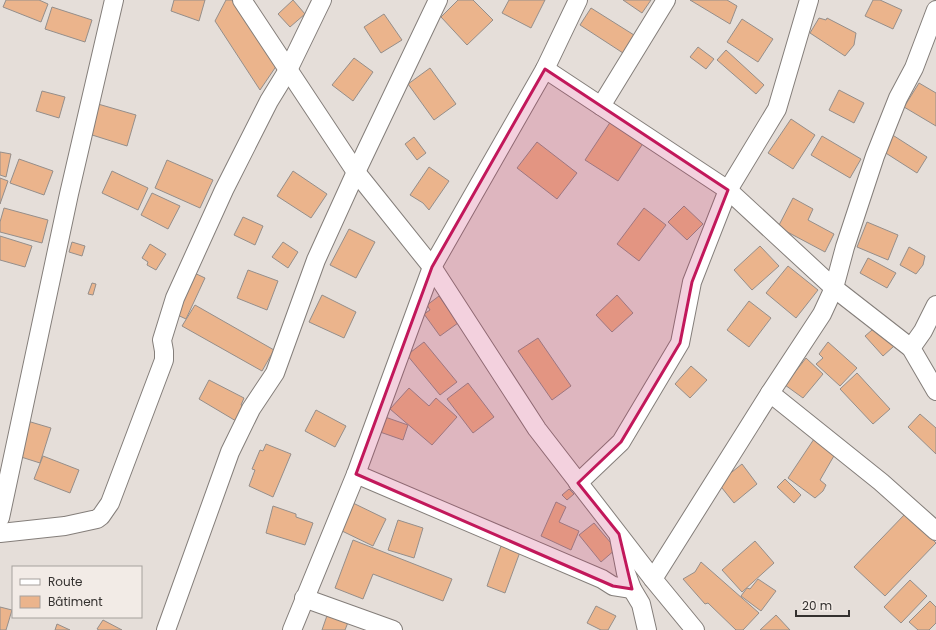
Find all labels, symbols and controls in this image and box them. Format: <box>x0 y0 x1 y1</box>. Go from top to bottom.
legend <box>12 566 142 618</box>
text: Route <box>48 573 82 590</box>
scale bar <box>796 592 849 618</box>
text: Bâtiment <box>48 593 103 610</box>
text: 20 m <box>802 597 832 614</box>

